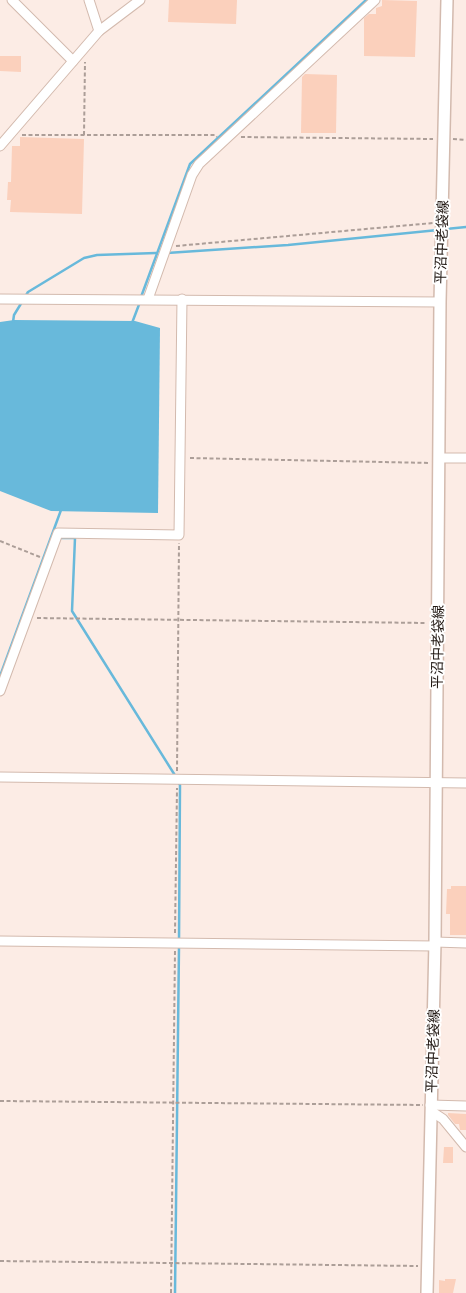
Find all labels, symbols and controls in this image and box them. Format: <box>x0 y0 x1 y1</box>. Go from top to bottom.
street label: 平沼中老袋線 <box>431 200 451 284</box>
street label: 平沼中老袋線 <box>428 605 446 689</box>
street label: 平沼中老袋線 <box>422 1009 442 1093</box>

